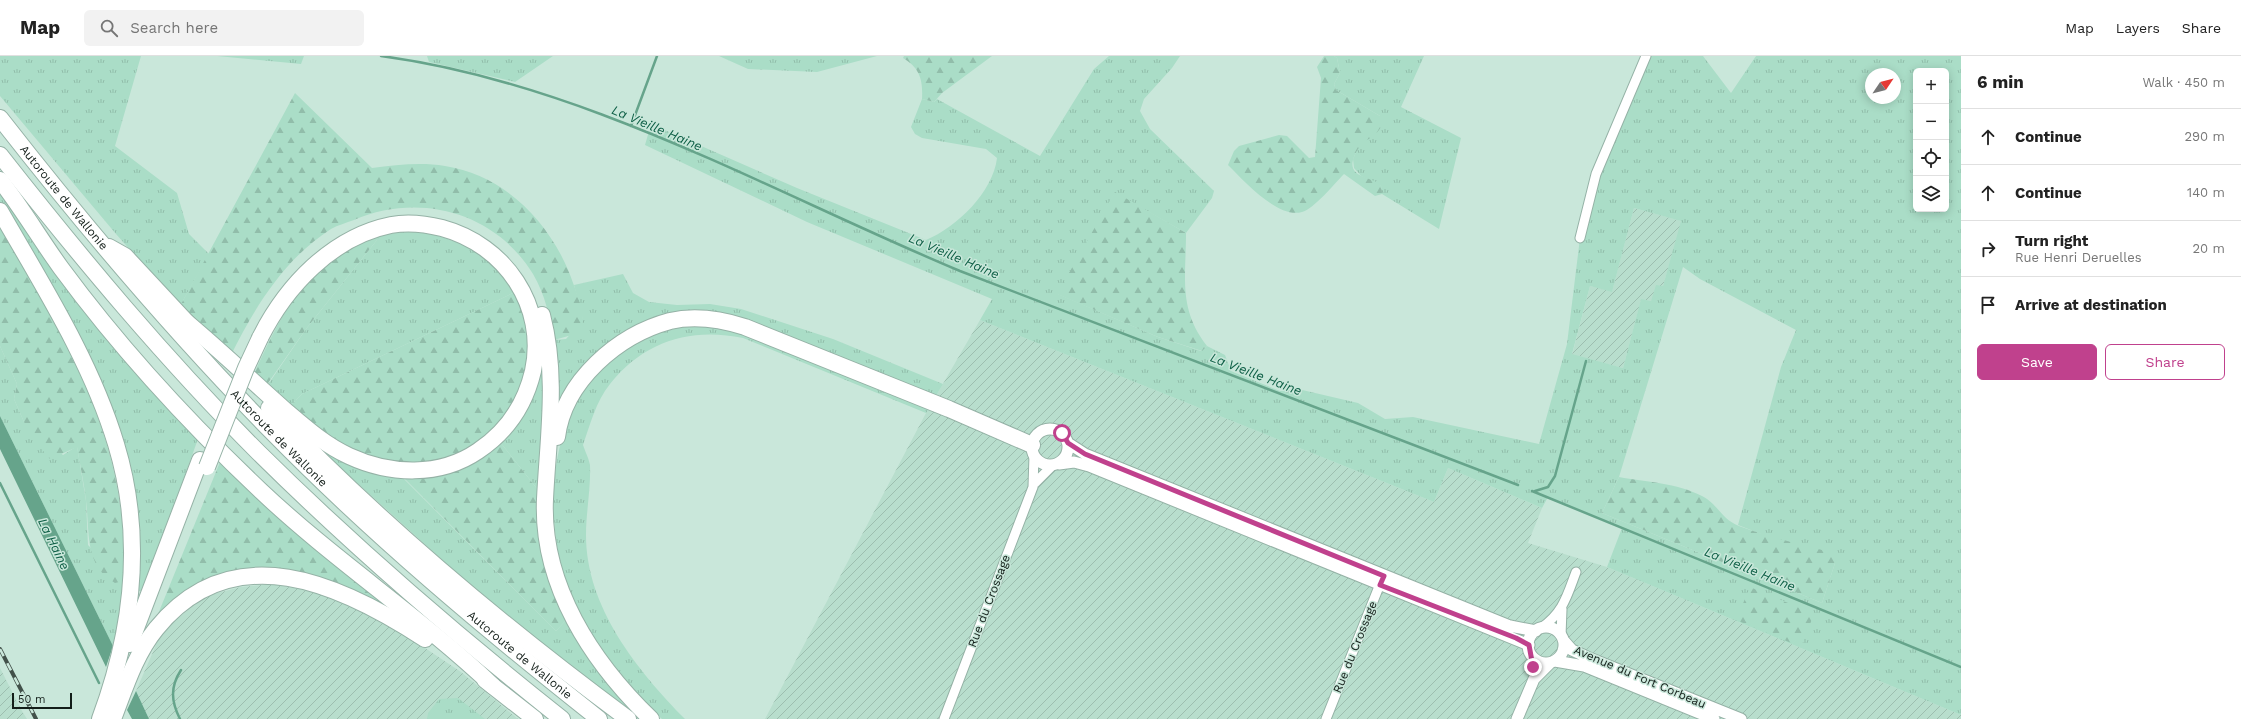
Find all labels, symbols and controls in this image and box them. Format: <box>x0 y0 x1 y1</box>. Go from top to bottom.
search box <box>84 10 364 46</box>
text: Map <box>20 16 60 39</box>
icon: search <box>98 17 120 39</box>
text: Search here <box>130 19 218 37</box>
text: Map <box>2065 20 2094 36</box>
text: Layers <box>2116 20 2160 36</box>
text: Share <box>2182 20 2221 36</box>
north arrow <box>1865 68 1901 104</box>
map controls <box>1913 68 1949 212</box>
button: + <box>1913 68 1949 104</box>
text: 6 min <box>1977 72 2024 92</box>
text: Walk · 450 m <box>2142 75 2225 90</box>
water label: La Vieille Haine <box>609 102 705 154</box>
button: − <box>1913 104 1949 140</box>
icon: ahead <box>1977 126 1999 148</box>
text: Continue <box>2015 128 2082 146</box>
text: 290 m <box>2184 129 2225 144</box>
button: locate <box>1913 140 1949 176</box>
street label: Autoroute de Wallonie <box>17 142 111 253</box>
button: layers <box>1913 176 1949 212</box>
icon: ahead <box>1977 182 1999 204</box>
text: Continue <box>2015 184 2082 202</box>
text: 140 m <box>2187 185 2225 200</box>
water label: La Vieille Haine <box>906 230 1002 282</box>
text: Turn right <box>2015 232 2088 250</box>
icon: right <box>1977 238 1999 260</box>
text: 20 m <box>2193 241 2225 256</box>
text: Rue Henri Deruelles <box>2015 250 2142 265</box>
icon: arrive <box>1977 294 1999 316</box>
text: Arrive at destination <box>2015 296 2167 314</box>
button: Save <box>1977 344 2097 380</box>
button: Share <box>2105 344 2225 380</box>
water label: La Vieille Haine <box>1208 350 1304 398</box>
street label: Autoroute de Wallonie <box>228 387 330 490</box>
route start <box>1053 424 1071 442</box>
water label: La Haine <box>35 516 73 572</box>
water label: La Vieille Haine <box>1702 544 1798 594</box>
street label: Rue du Crossage <box>965 553 1013 649</box>
street label: Rue du Crossage <box>1330 599 1380 695</box>
street label: Autoroute de Wallonie <box>465 608 575 702</box>
street label: Avenue du Fort Corbeau <box>1572 643 1708 711</box>
route end <box>1524 658 1542 676</box>
scale bar <box>12 691 72 710</box>
text: 50 m <box>18 693 45 706</box>

